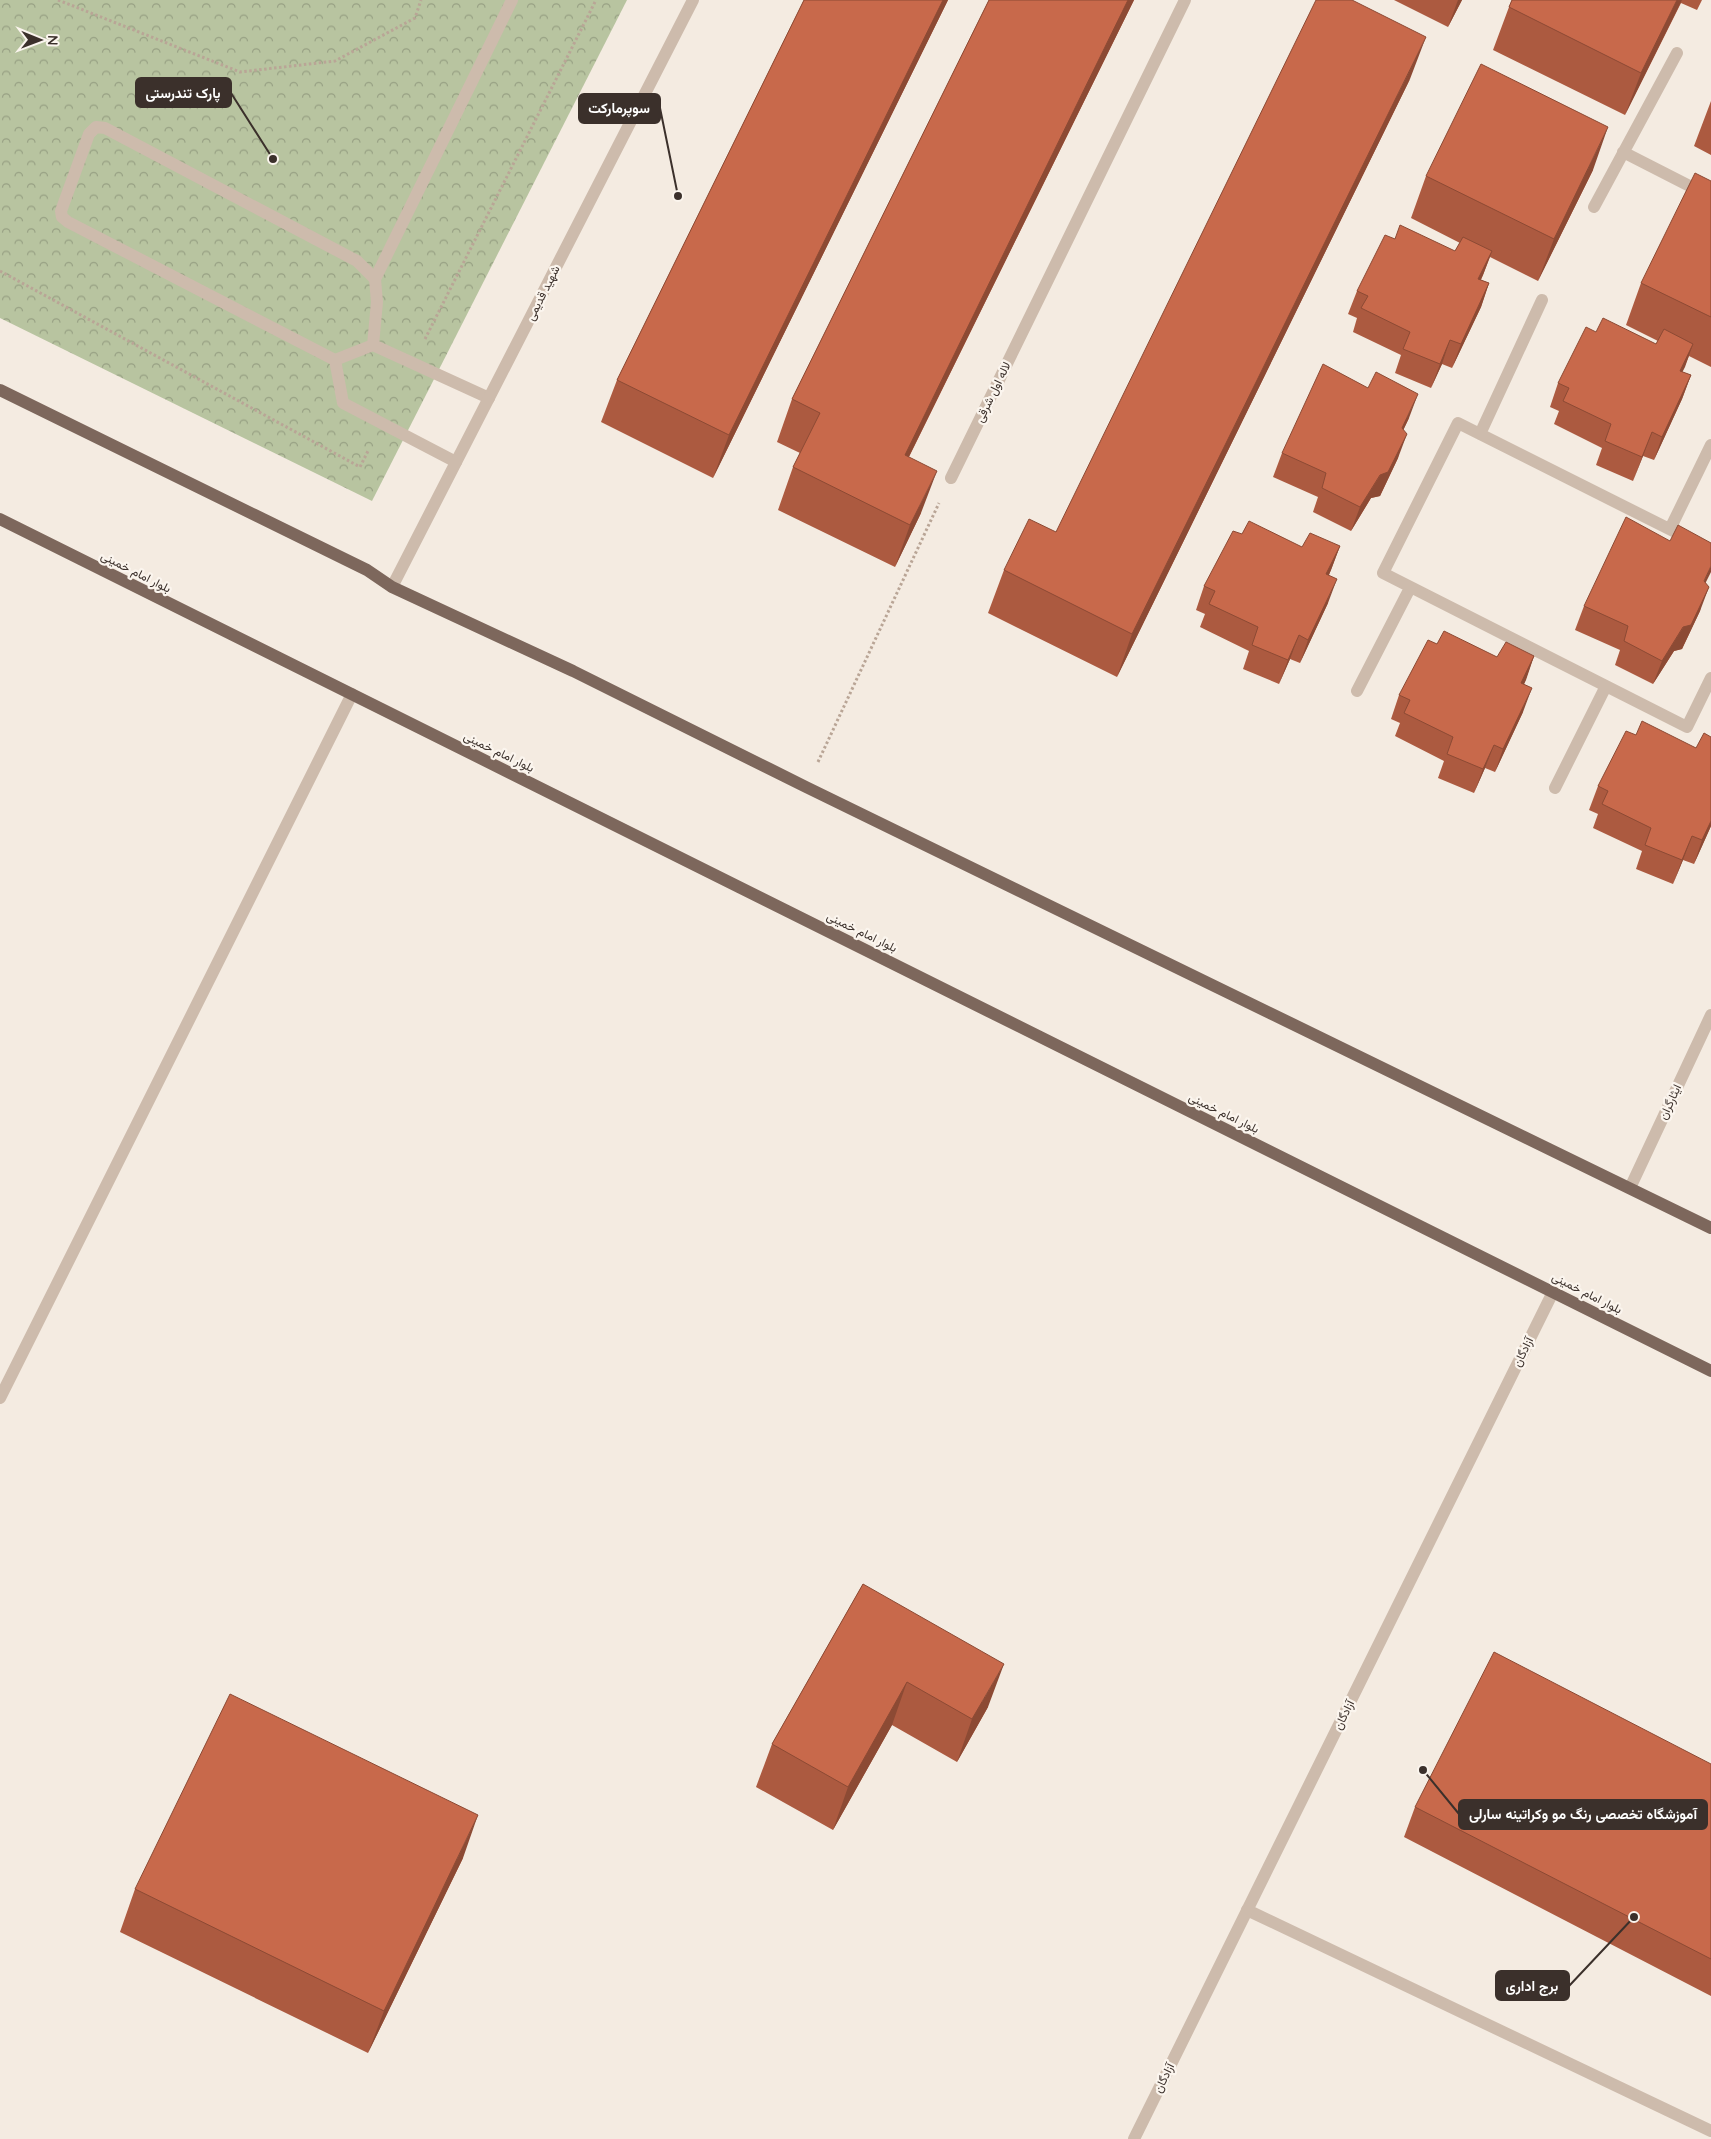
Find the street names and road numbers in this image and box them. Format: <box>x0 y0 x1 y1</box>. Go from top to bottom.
street label: شهید قدیمی <box>522 263 564 323</box>
street label: لاله اول شرقی <box>971 359 1015 425</box>
street label: بلوار امام خمینی <box>98 547 174 597</box>
street label: بلوار امام خمینی <box>461 728 537 776</box>
street label: بلوار امام خمینی <box>824 908 900 956</box>
street label: ایثارگران <box>1655 1082 1685 1122</box>
street label: بلوار امام خمینی <box>1186 1089 1262 1137</box>
street label: بلوار امام خمینی <box>1549 1268 1625 1318</box>
street label: آزادگان <box>1509 1333 1538 1369</box>
street label: آزادگان <box>1330 1696 1359 1732</box>
street label: آزادگان <box>1150 2059 1179 2095</box>

